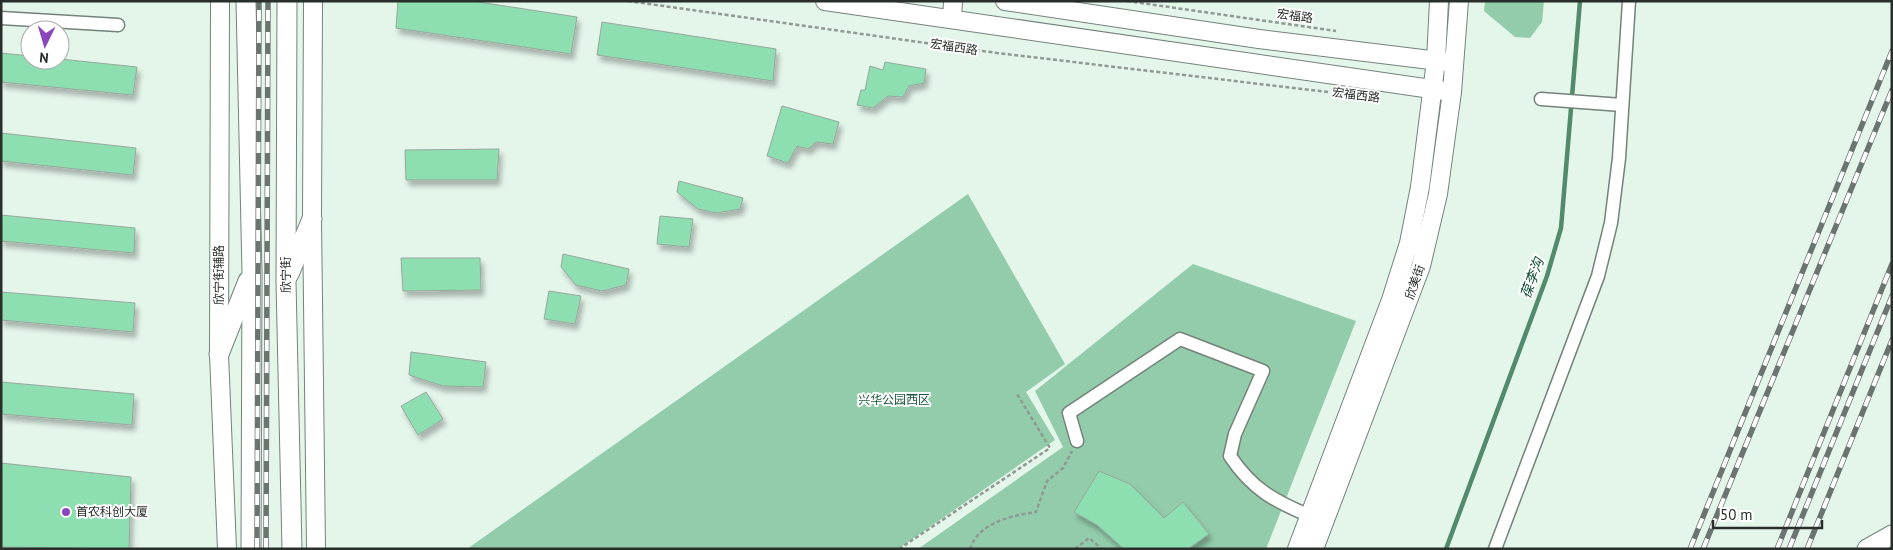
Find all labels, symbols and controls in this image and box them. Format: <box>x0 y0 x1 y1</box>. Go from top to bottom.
street label: 宏福路 <box>1276 6 1314 25</box>
north arrow <box>20 20 70 70</box>
street label: 宏福西路 <box>929 36 979 57</box>
text: N <box>38 49 49 67</box>
street label: 宏福西路 <box>1331 84 1381 105</box>
street label: 欣宁街辅路 <box>211 245 226 305</box>
water label: 葆李沟 <box>1516 253 1548 301</box>
street label: 欣宁街 <box>278 257 293 293</box>
street label: 欣美街 <box>1402 262 1427 301</box>
park label: 兴华公园西区 <box>858 392 930 407</box>
scale bar <box>1713 498 1822 530</box>
place label: 首农科创大厦 <box>76 504 148 519</box>
text: 50 m <box>1720 505 1753 524</box>
marker: 首农科创大厦 <box>60 506 72 518</box>

